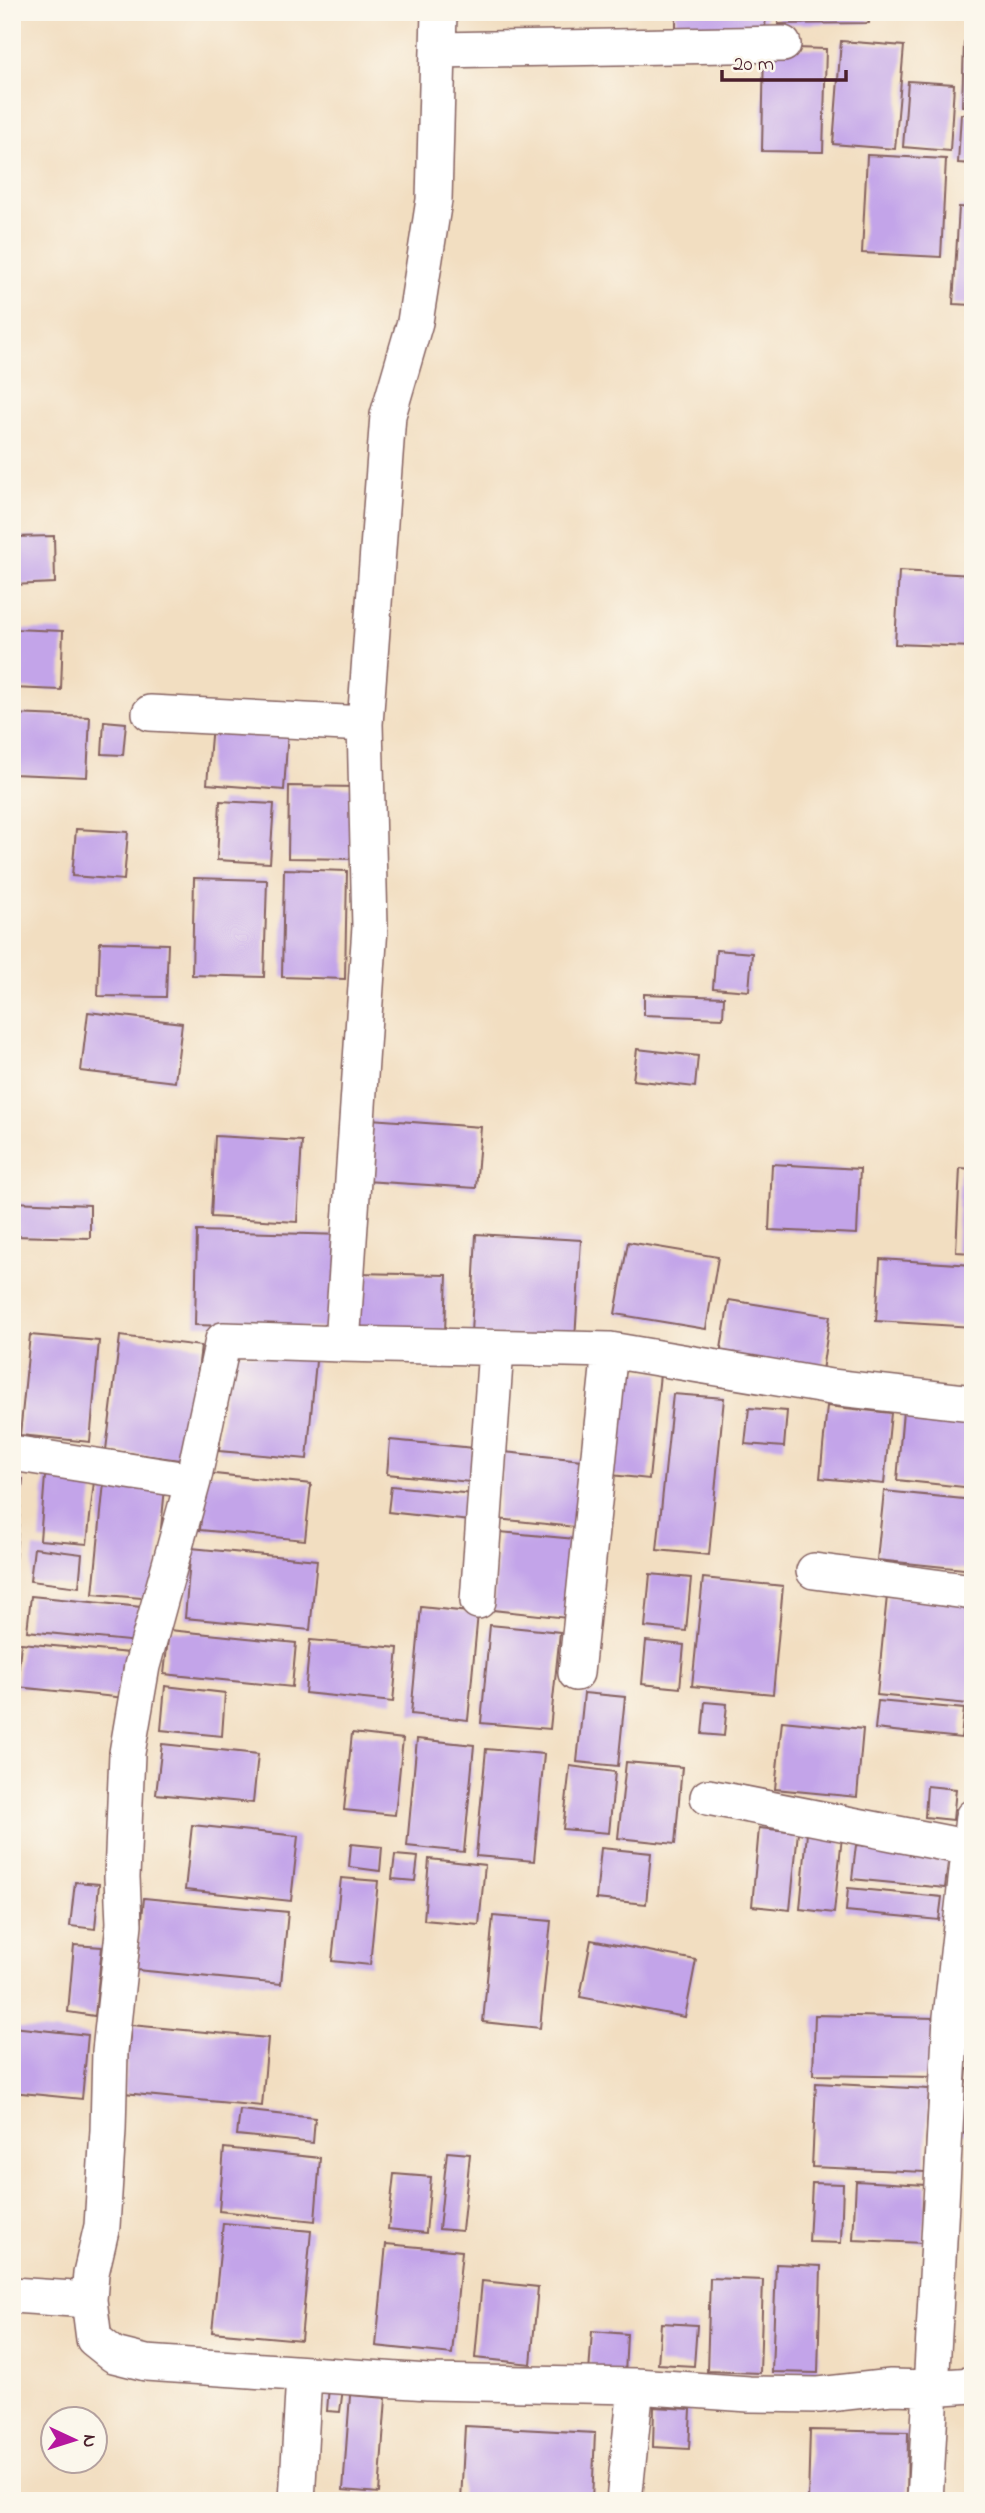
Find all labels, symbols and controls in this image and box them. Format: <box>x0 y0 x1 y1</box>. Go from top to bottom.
scale bar <box>722 38 847 82</box>
text: 20 m <box>733 50 774 80</box>
north arrow <box>38 2404 108 2474</box>
text: N <box>75 2434 102 2449</box>

